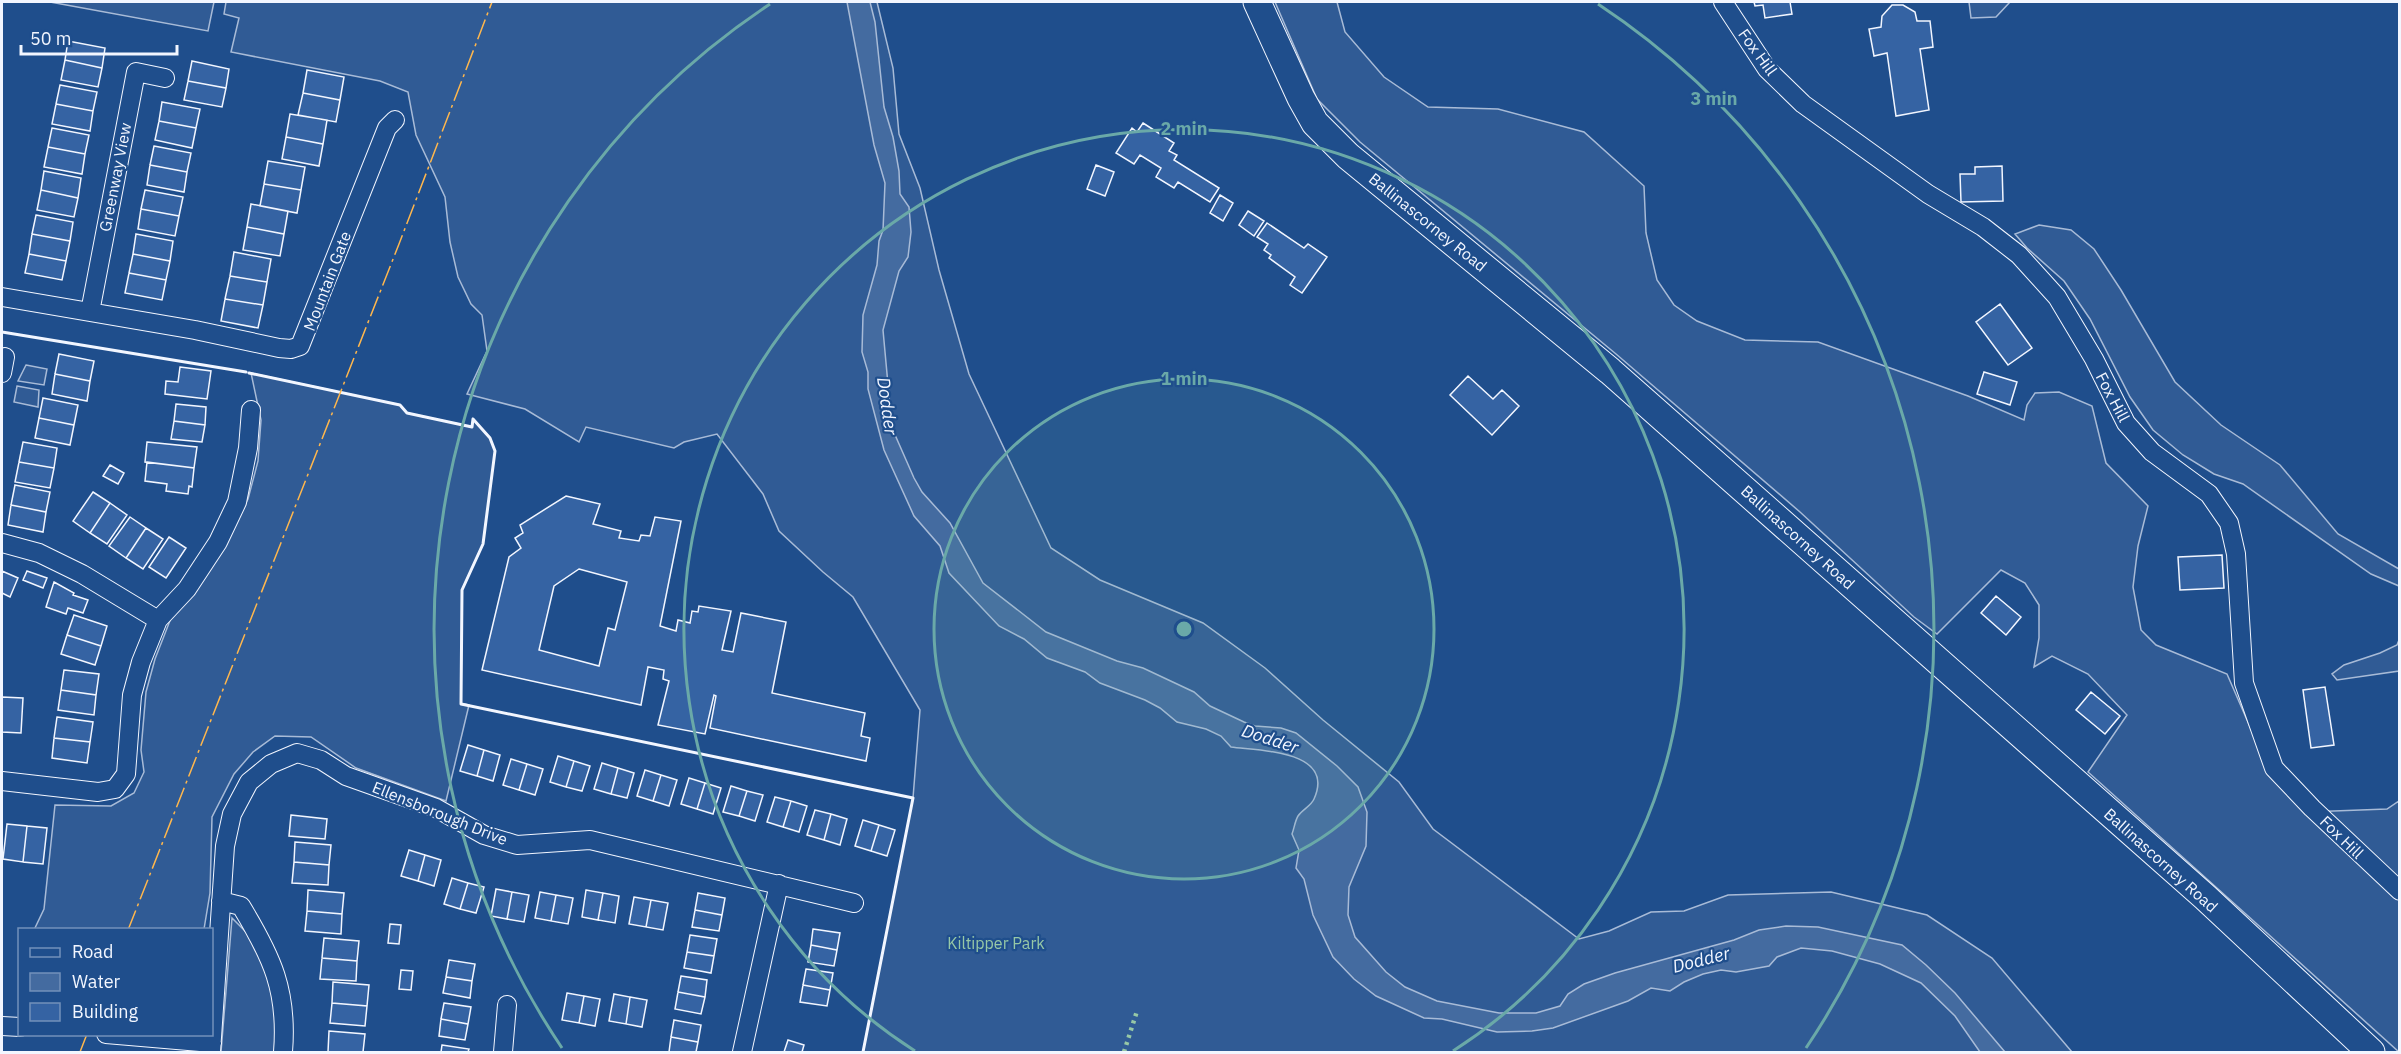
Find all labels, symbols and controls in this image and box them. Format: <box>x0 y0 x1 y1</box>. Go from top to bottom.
scale bar <box>21 18 177 56</box>
street label: Fox Hill <box>1734 25 1782 79</box>
text: 50 m <box>30 27 72 50</box>
text: 3 min <box>1690 87 1738 110</box>
text: 2 min <box>1160 117 1208 140</box>
street label: Greenway View <box>95 121 135 233</box>
street label: Ballinascorney Road <box>1365 168 1491 276</box>
street label: Mountain Gate <box>299 228 355 334</box>
text: 1 min <box>1160 367 1208 390</box>
street label: Fox Hill <box>2092 369 2134 425</box>
water label: Dodder <box>872 375 903 437</box>
street label: Ballinascorney Road <box>1737 481 1859 593</box>
centre of rings <box>1174 619 1194 639</box>
water label: Dodder <box>1239 719 1302 759</box>
street label: Ellensborough Drive <box>369 777 511 849</box>
street label: Ballinascorney Road <box>2100 804 2222 916</box>
street label: Fox Hill <box>2316 811 2368 863</box>
legend <box>18 928 213 1036</box>
park label: Kiltipper Park <box>947 933 1045 953</box>
text: Road <box>72 940 113 963</box>
water label: Dodder <box>1670 941 1732 978</box>
text: Water <box>72 970 121 993</box>
text: Building <box>72 1000 139 1023</box>

